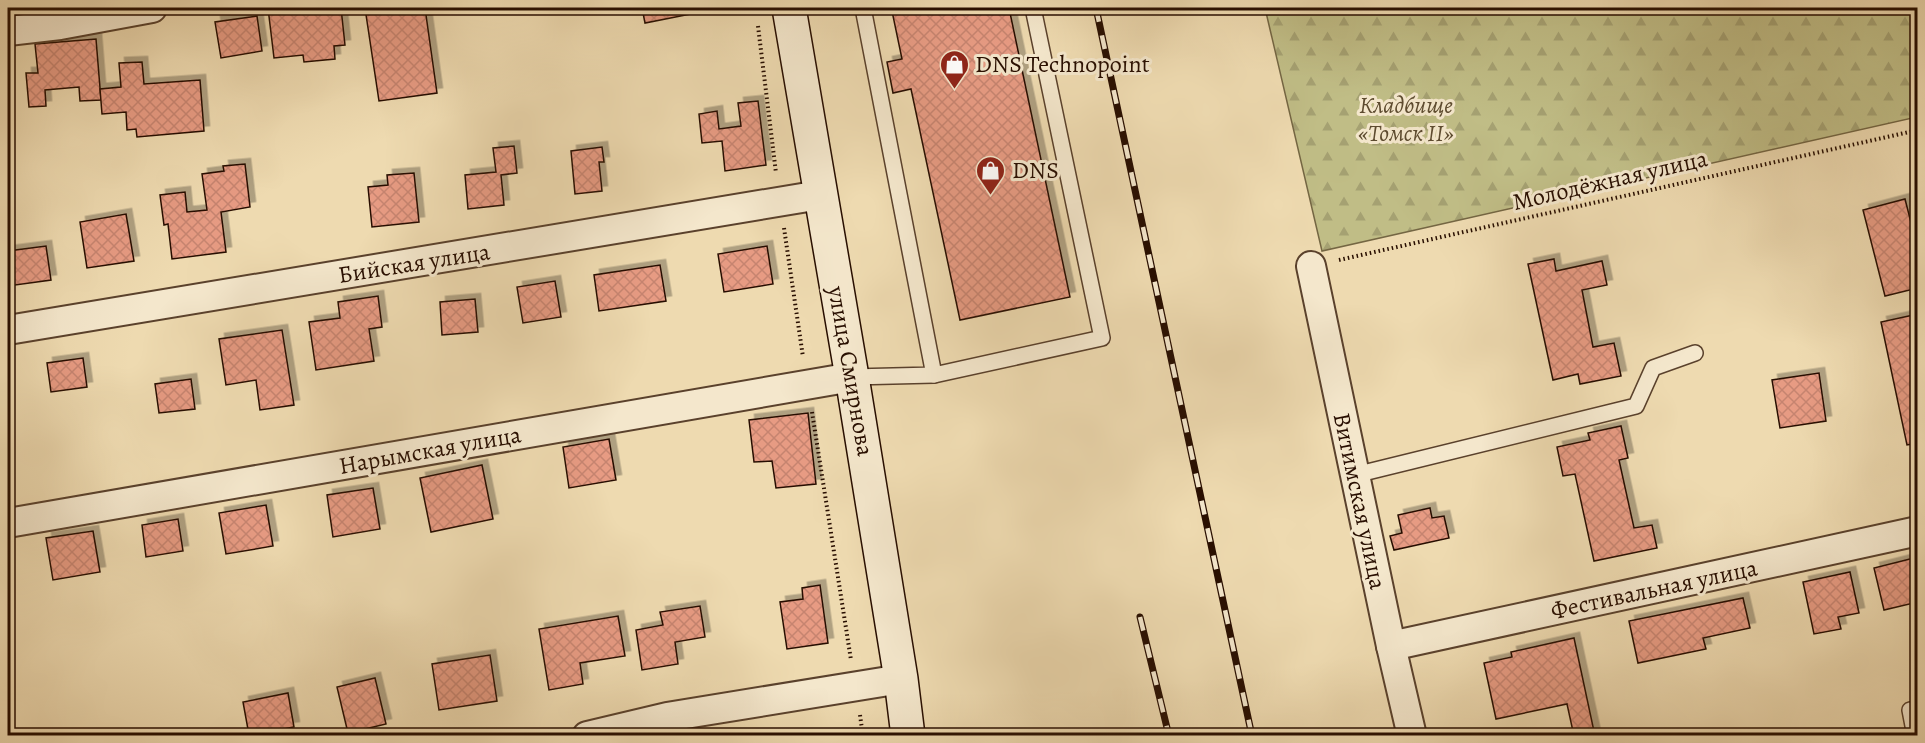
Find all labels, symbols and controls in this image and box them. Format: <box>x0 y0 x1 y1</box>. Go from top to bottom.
shop icon: DNS Technopoint <box>938 48 970 90</box>
place label: DNS Technopoint <box>975 48 1150 80</box>
park label: Кладбище «Томск II» <box>1358 89 1454 149</box>
street label: Молодёжная улица <box>1509 142 1711 218</box>
shop icon: DNS <box>975 154 1007 196</box>
place label: DNS <box>1012 154 1059 186</box>
street label: Бийская улица <box>336 235 492 291</box>
street label: улица Смирнова <box>820 283 882 458</box>
street label: Витимская улица <box>1326 410 1394 592</box>
street label: Нарымская улица <box>336 418 524 482</box>
street label: Фестивальная улица <box>1548 551 1760 627</box>

